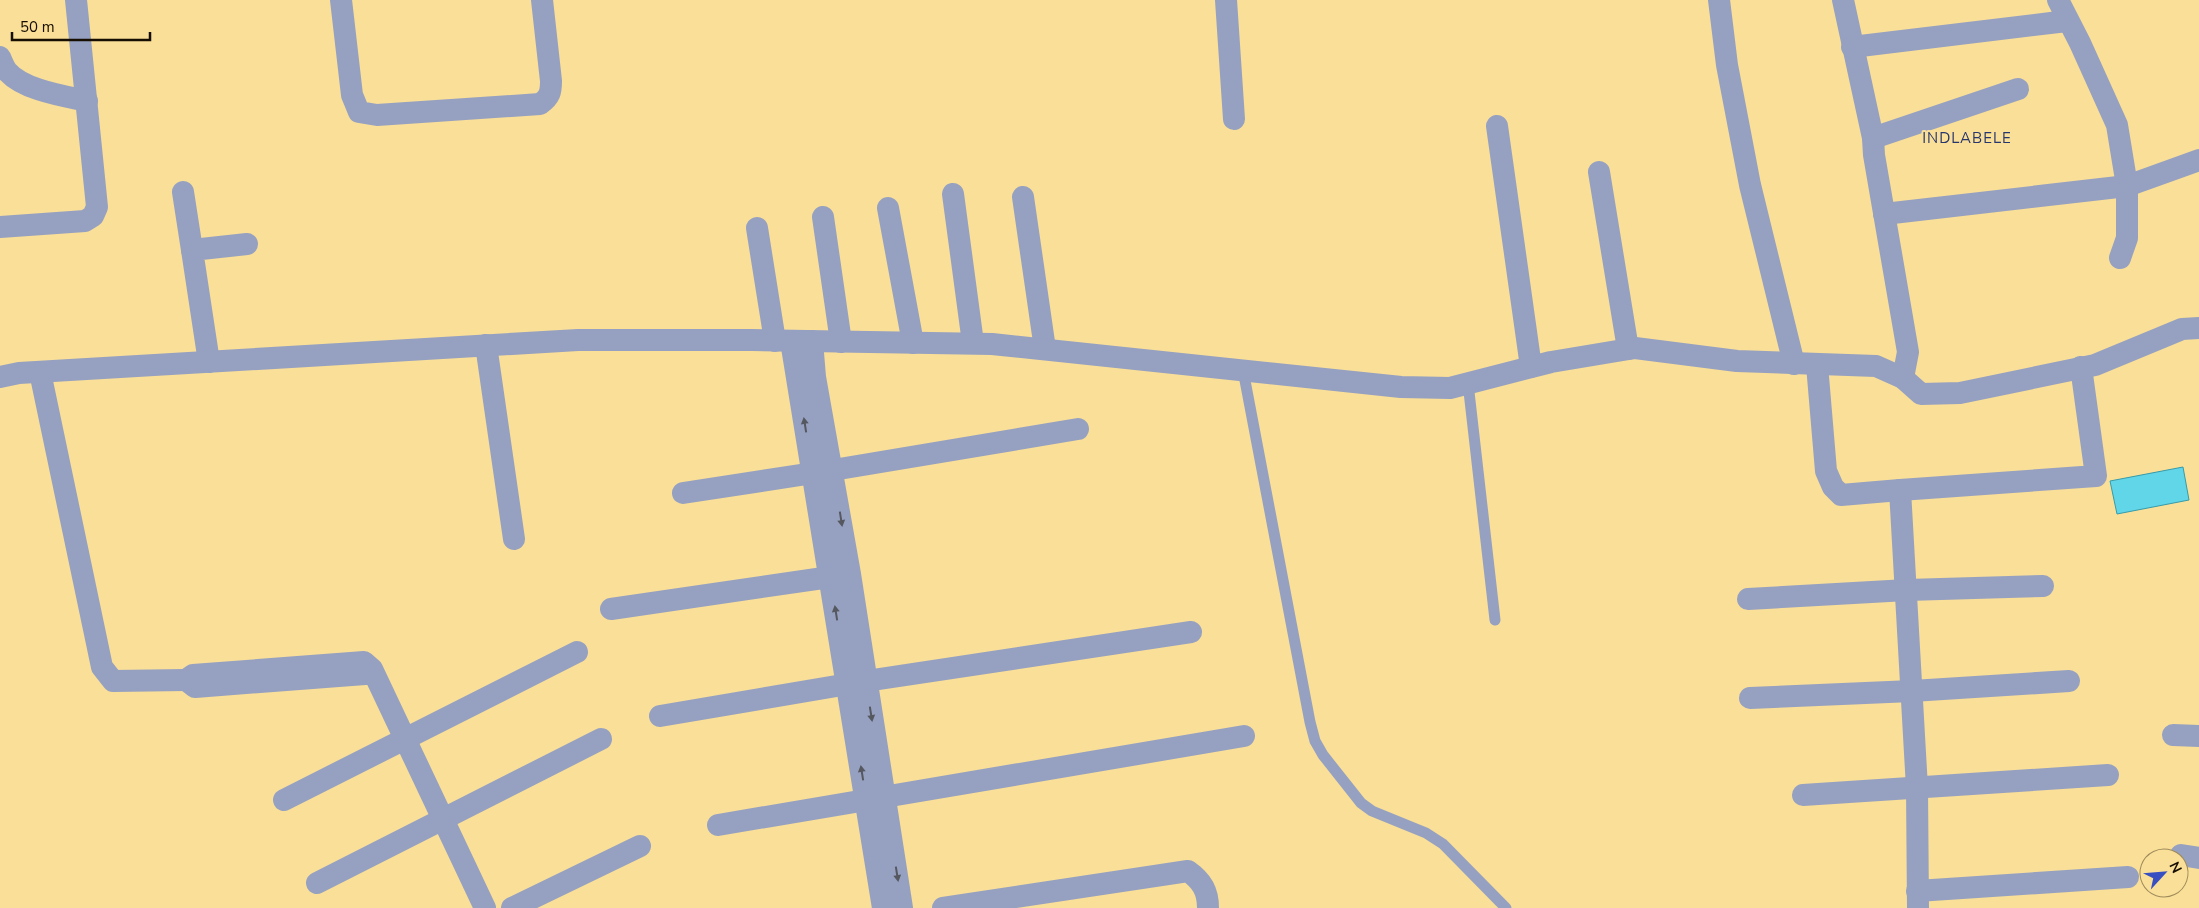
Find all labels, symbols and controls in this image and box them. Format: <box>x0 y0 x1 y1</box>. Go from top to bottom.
scale bar <box>12 10 150 42</box>
text: 50 m <box>20 17 55 37</box>
district label: INDLABELE <box>1922 128 2012 148</box>
one-way arrow <box>801 417 809 433</box>
one-way arrow <box>838 511 846 527</box>
one-way arrow <box>832 605 840 621</box>
one-way arrow <box>868 706 876 722</box>
one-way arrow <box>858 765 866 781</box>
north arrow <box>2139 848 2189 898</box>
text: N <box>2164 859 2186 876</box>
one-way arrow <box>893 867 901 883</box>

